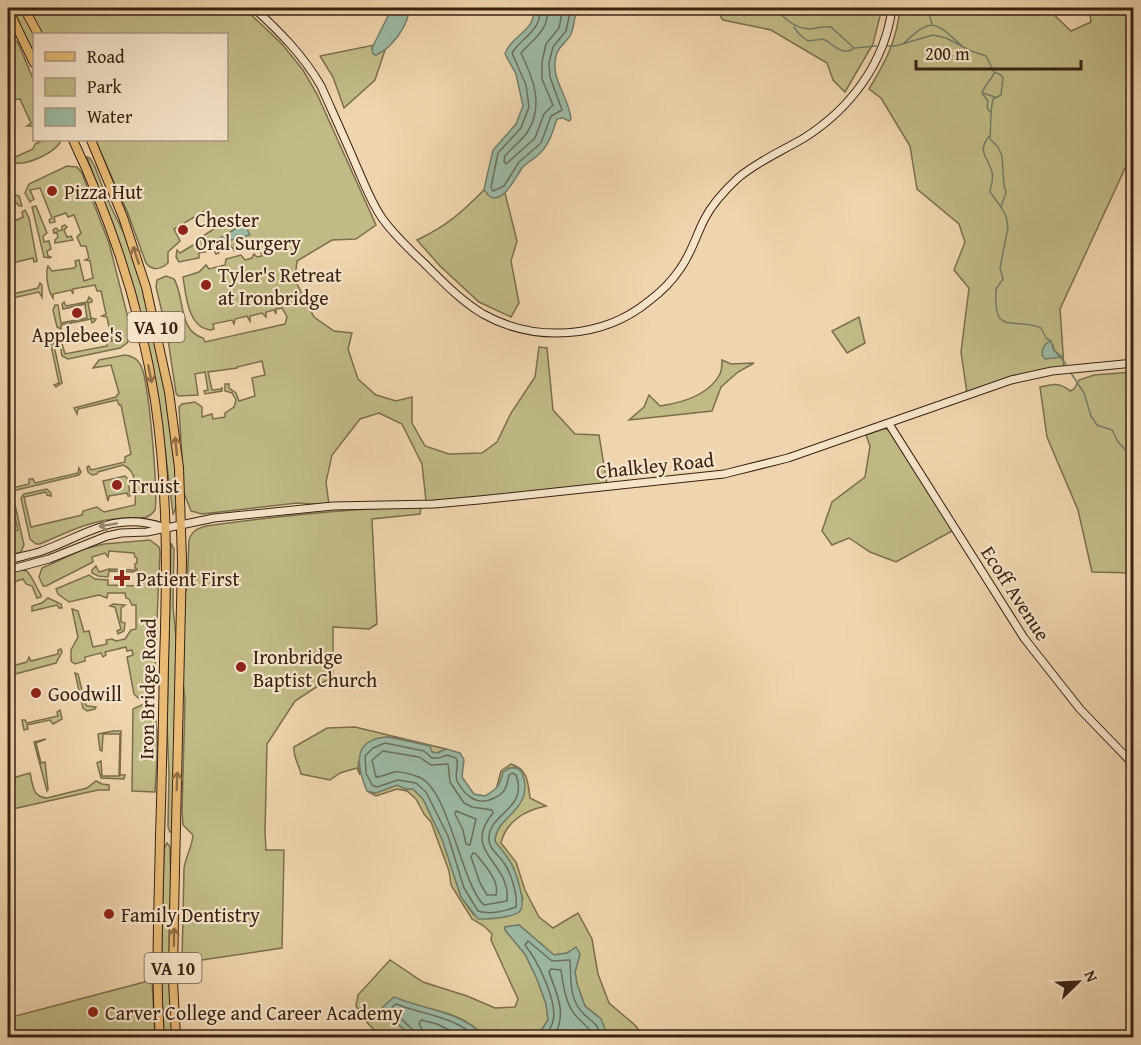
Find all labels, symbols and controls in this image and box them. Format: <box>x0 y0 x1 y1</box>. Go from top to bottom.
legend <box>33 33 228 141</box>
scale bar <box>916 33 1081 71</box>
text: 200 m <box>925 40 970 67</box>
text: Road <box>87 43 125 70</box>
text: Park <box>87 73 123 100</box>
text: Water <box>87 103 133 130</box>
place label: Pizza Hut <box>64 177 143 206</box>
marker: Pizza Hut <box>45 184 59 198</box>
place label: Chester Oral Surgery <box>195 205 301 257</box>
marker: Chester Oral Surgery <box>176 223 190 237</box>
one-way arrow <box>130 246 141 265</box>
place label: Tyler's Retreat at Ironbridge <box>218 260 342 312</box>
marker: Tyler's Retreat at Ironbridge <box>199 278 213 292</box>
marker: Applebee's <box>70 306 84 320</box>
road number: VA 10 <box>128 312 184 342</box>
place label: Applebee's <box>32 320 123 349</box>
one-way arrow <box>145 364 156 383</box>
one-way arrow <box>171 436 182 456</box>
street label: Chalkley Road <box>595 444 716 486</box>
place label: Truist <box>129 471 180 500</box>
marker: Truist <box>110 478 124 492</box>
one-way arrow <box>99 520 118 531</box>
street label: Ecoff Avenue <box>974 540 1058 646</box>
place label: Patient First <box>136 564 240 593</box>
marker: Patient First <box>113 569 131 587</box>
street label: Iron Bridge Road <box>131 618 163 760</box>
place label: Ironbridge Baptist Church <box>253 642 377 694</box>
marker: Ironbridge Baptist Church <box>234 660 248 674</box>
place label: Goodwill <box>48 679 122 708</box>
marker: Goodwill <box>29 686 43 700</box>
one-way arrow <box>172 771 183 791</box>
place label: Family Dentistry <box>121 900 260 929</box>
marker: Family Dentistry <box>102 907 116 921</box>
one-way arrow <box>168 928 179 948</box>
north arrow <box>1048 952 1108 1012</box>
road number: VA 10 <box>144 953 201 983</box>
text: N <box>1079 966 1105 986</box>
place label: Carver College and Career Academy <box>105 998 403 1027</box>
marker: Carver College and Career Academy <box>86 1005 100 1019</box>

